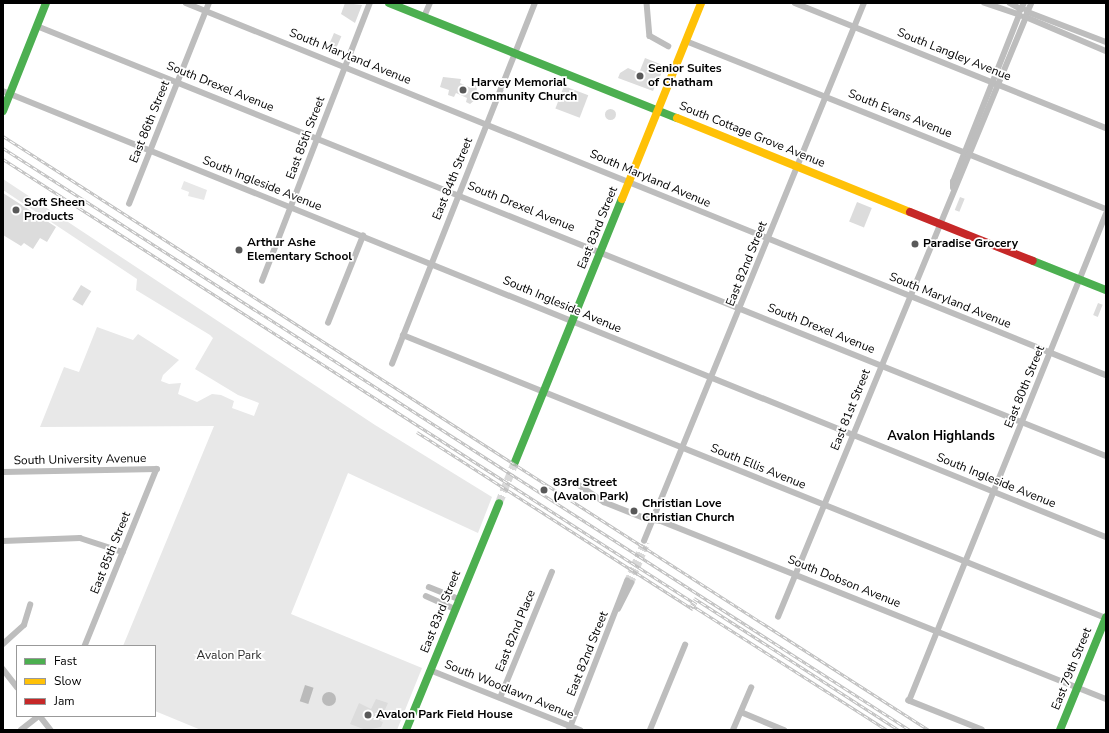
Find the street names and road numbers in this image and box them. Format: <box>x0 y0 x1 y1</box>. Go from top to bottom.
street label: South Maryland Avenue <box>287 26 413 88</box>
street label: South Langley Avenue <box>895 26 1013 84</box>
street label: South Drexel Avenue <box>164 59 276 115</box>
street label: East 86th Street <box>127 79 173 165</box>
street label: South Evans Avenue <box>846 87 954 141</box>
street label: East 85th Street <box>284 95 328 181</box>
street label: South Cottage Grove Avenue <box>677 99 827 171</box>
street label: East 84th Street <box>430 136 476 222</box>
street label: South Maryland Avenue <box>587 147 713 211</box>
street label: South Ingleside Avenue <box>200 153 324 215</box>
street label: South Drexel Avenue <box>465 179 577 235</box>
street label: East 83rd Street <box>575 185 621 271</box>
street label: East 82nd Street <box>723 219 771 309</box>
street label: South Maryland Avenue <box>887 270 1013 332</box>
street label: South Ingleside Avenue <box>500 273 624 337</box>
street label: South Drexel Avenue <box>765 301 877 357</box>
street label: East 80th Street <box>1002 344 1048 430</box>
street label: East 81st Street <box>828 367 874 453</box>
street label: South Ellis Avenue <box>708 441 808 493</box>
street label: South Ingleside Avenue <box>934 450 1058 512</box>
street label: South University Avenue <box>13 452 147 468</box>
street label: East 85th Street <box>88 510 134 596</box>
street label: South Dobson Avenue <box>785 553 903 611</box>
street label: East 83rd Street <box>418 569 464 655</box>
street label: East 82nd Place <box>493 588 539 674</box>
street label: East 82nd Street <box>564 609 612 699</box>
street label: East 79th Street <box>1049 626 1095 712</box>
street label: South Woodlawn Avenue <box>442 657 576 723</box>

